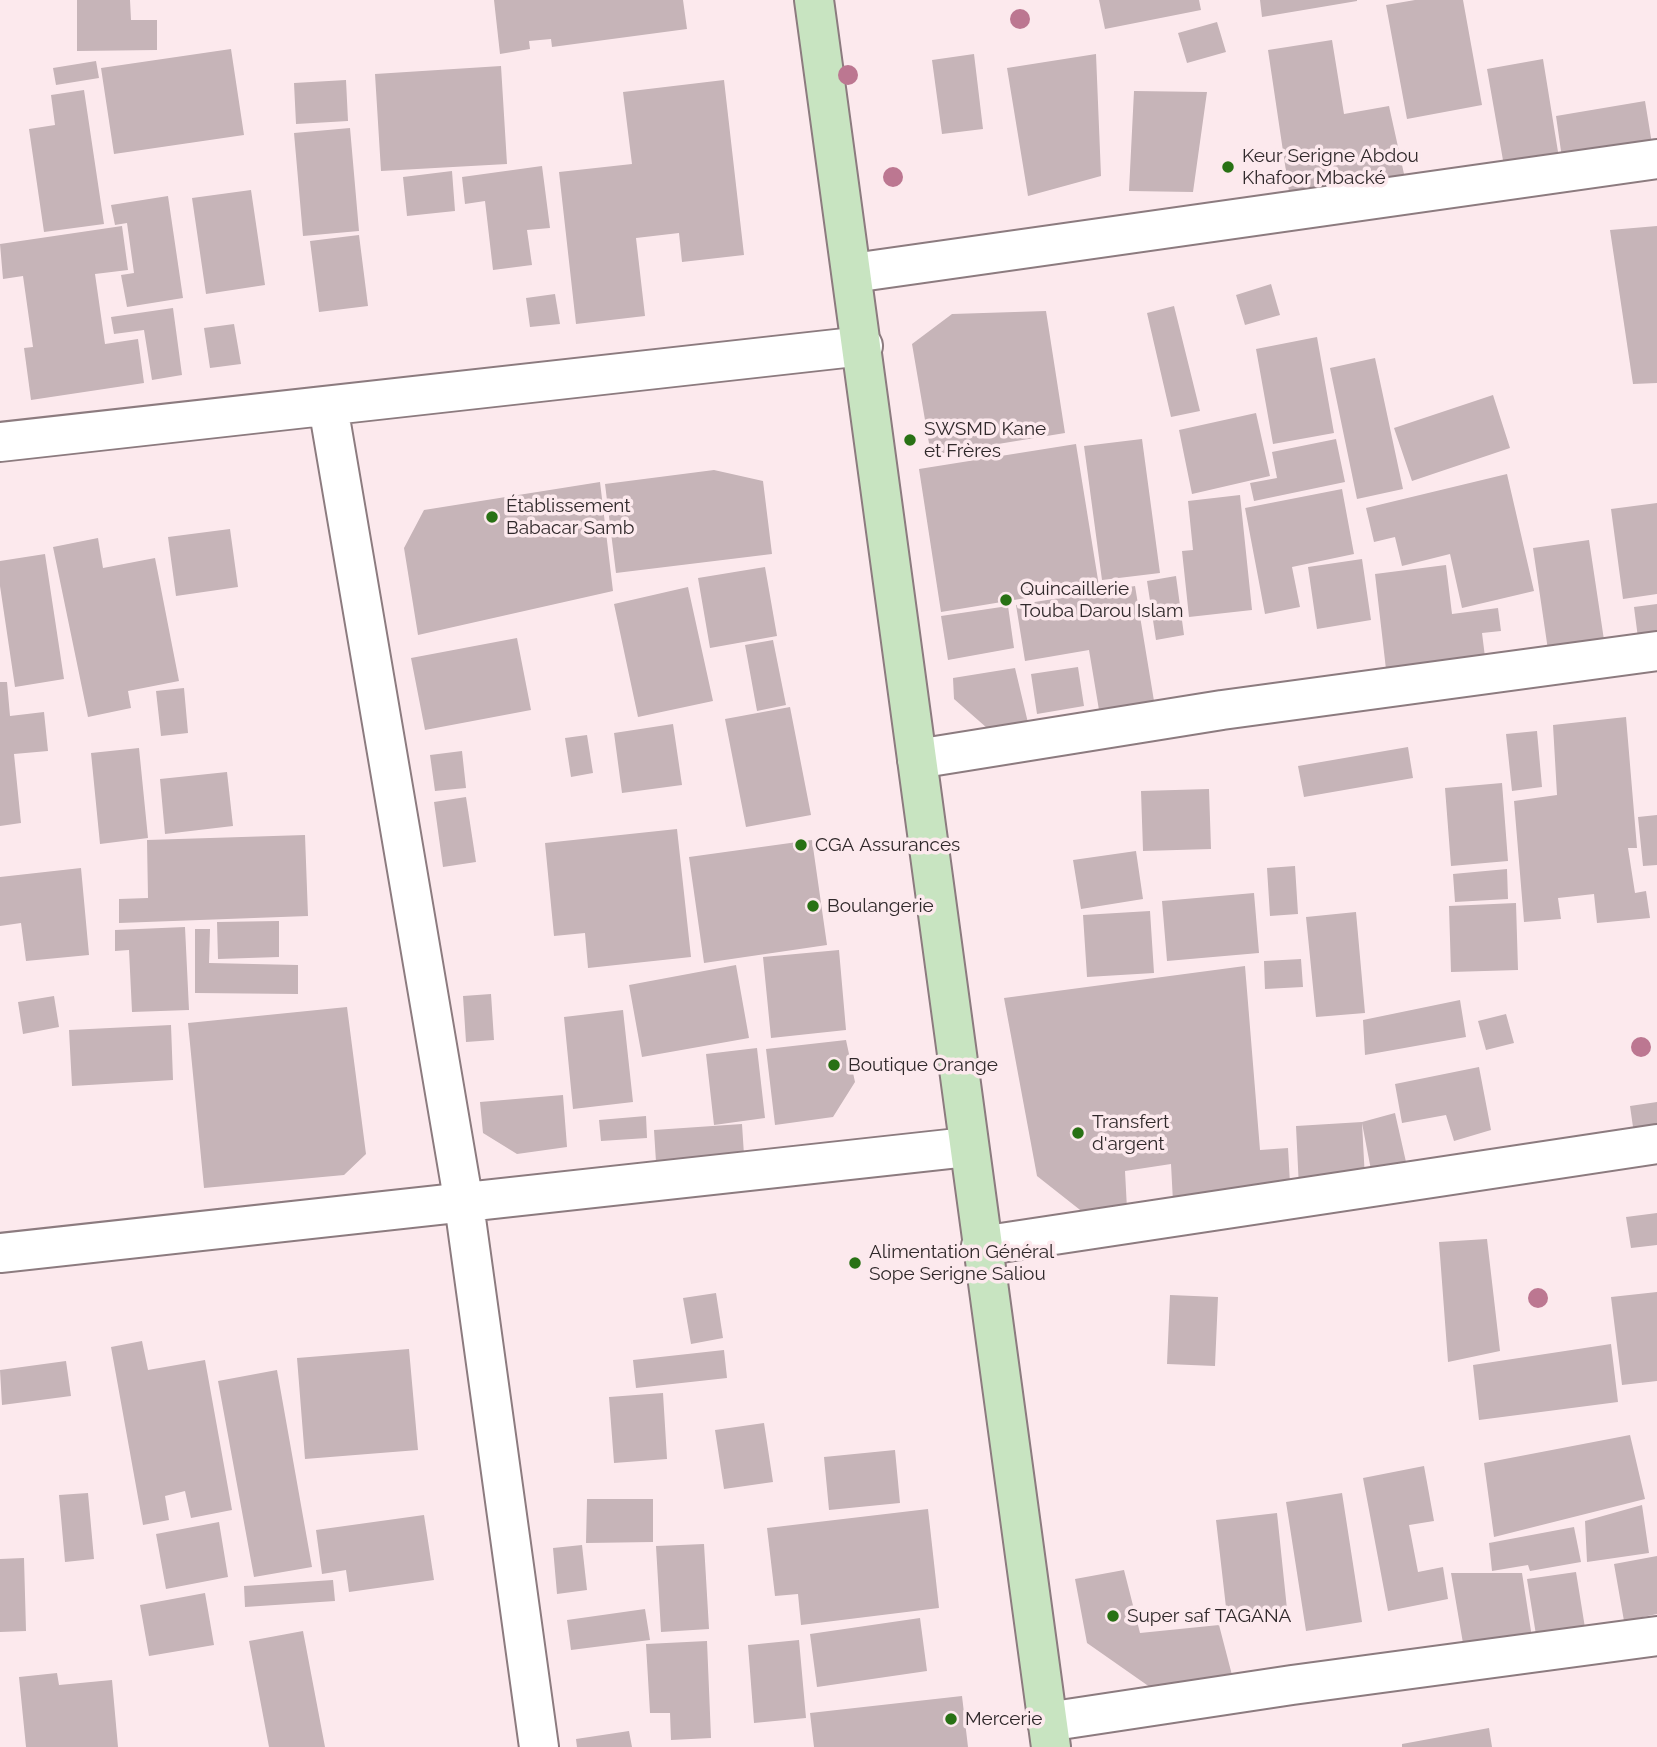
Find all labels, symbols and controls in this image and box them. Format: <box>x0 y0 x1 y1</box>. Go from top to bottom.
place label: Keur Serigne Abdou Khafoor Mbacké <box>1242 145 1419 189</box>
marker: Keur Serigne Abdou Khafoor Mbacké <box>1220 159 1236 175</box>
place label: SWSMD Kane et Frères <box>924 418 1046 462</box>
marker: SWSMD Kane et Frères <box>902 432 918 448</box>
place label: Établissement Babacar Samb <box>506 495 634 539</box>
marker: Établissement Babacar Samb <box>484 509 500 525</box>
place label: Quincaillerie Touba Darou Islam <box>1020 578 1183 622</box>
marker: Quincaillerie Touba Darou Islam <box>998 592 1014 608</box>
place label: CGA Assurances <box>815 834 960 856</box>
marker: CGA Assurances <box>793 837 809 853</box>
place label: Boulangerie <box>827 895 934 917</box>
marker: Boulangerie <box>805 898 821 914</box>
place label: Boutique Orange <box>848 1054 998 1076</box>
marker: Boutique Orange <box>826 1057 842 1073</box>
place label: Transfert d'argent <box>1092 1111 1169 1155</box>
marker: Transfert d'argent <box>1070 1125 1086 1141</box>
place label: Alimentation Général Sope Serigne Saliou <box>869 1241 1054 1285</box>
marker: Alimentation Général Sope Serigne Saliou <box>847 1255 863 1271</box>
place label: Super saf TAGANA <box>1127 1605 1291 1627</box>
marker: Super saf TAGANA <box>1105 1608 1121 1624</box>
place label: Mercerie <box>965 1708 1042 1730</box>
marker: Mercerie <box>943 1711 959 1727</box>

